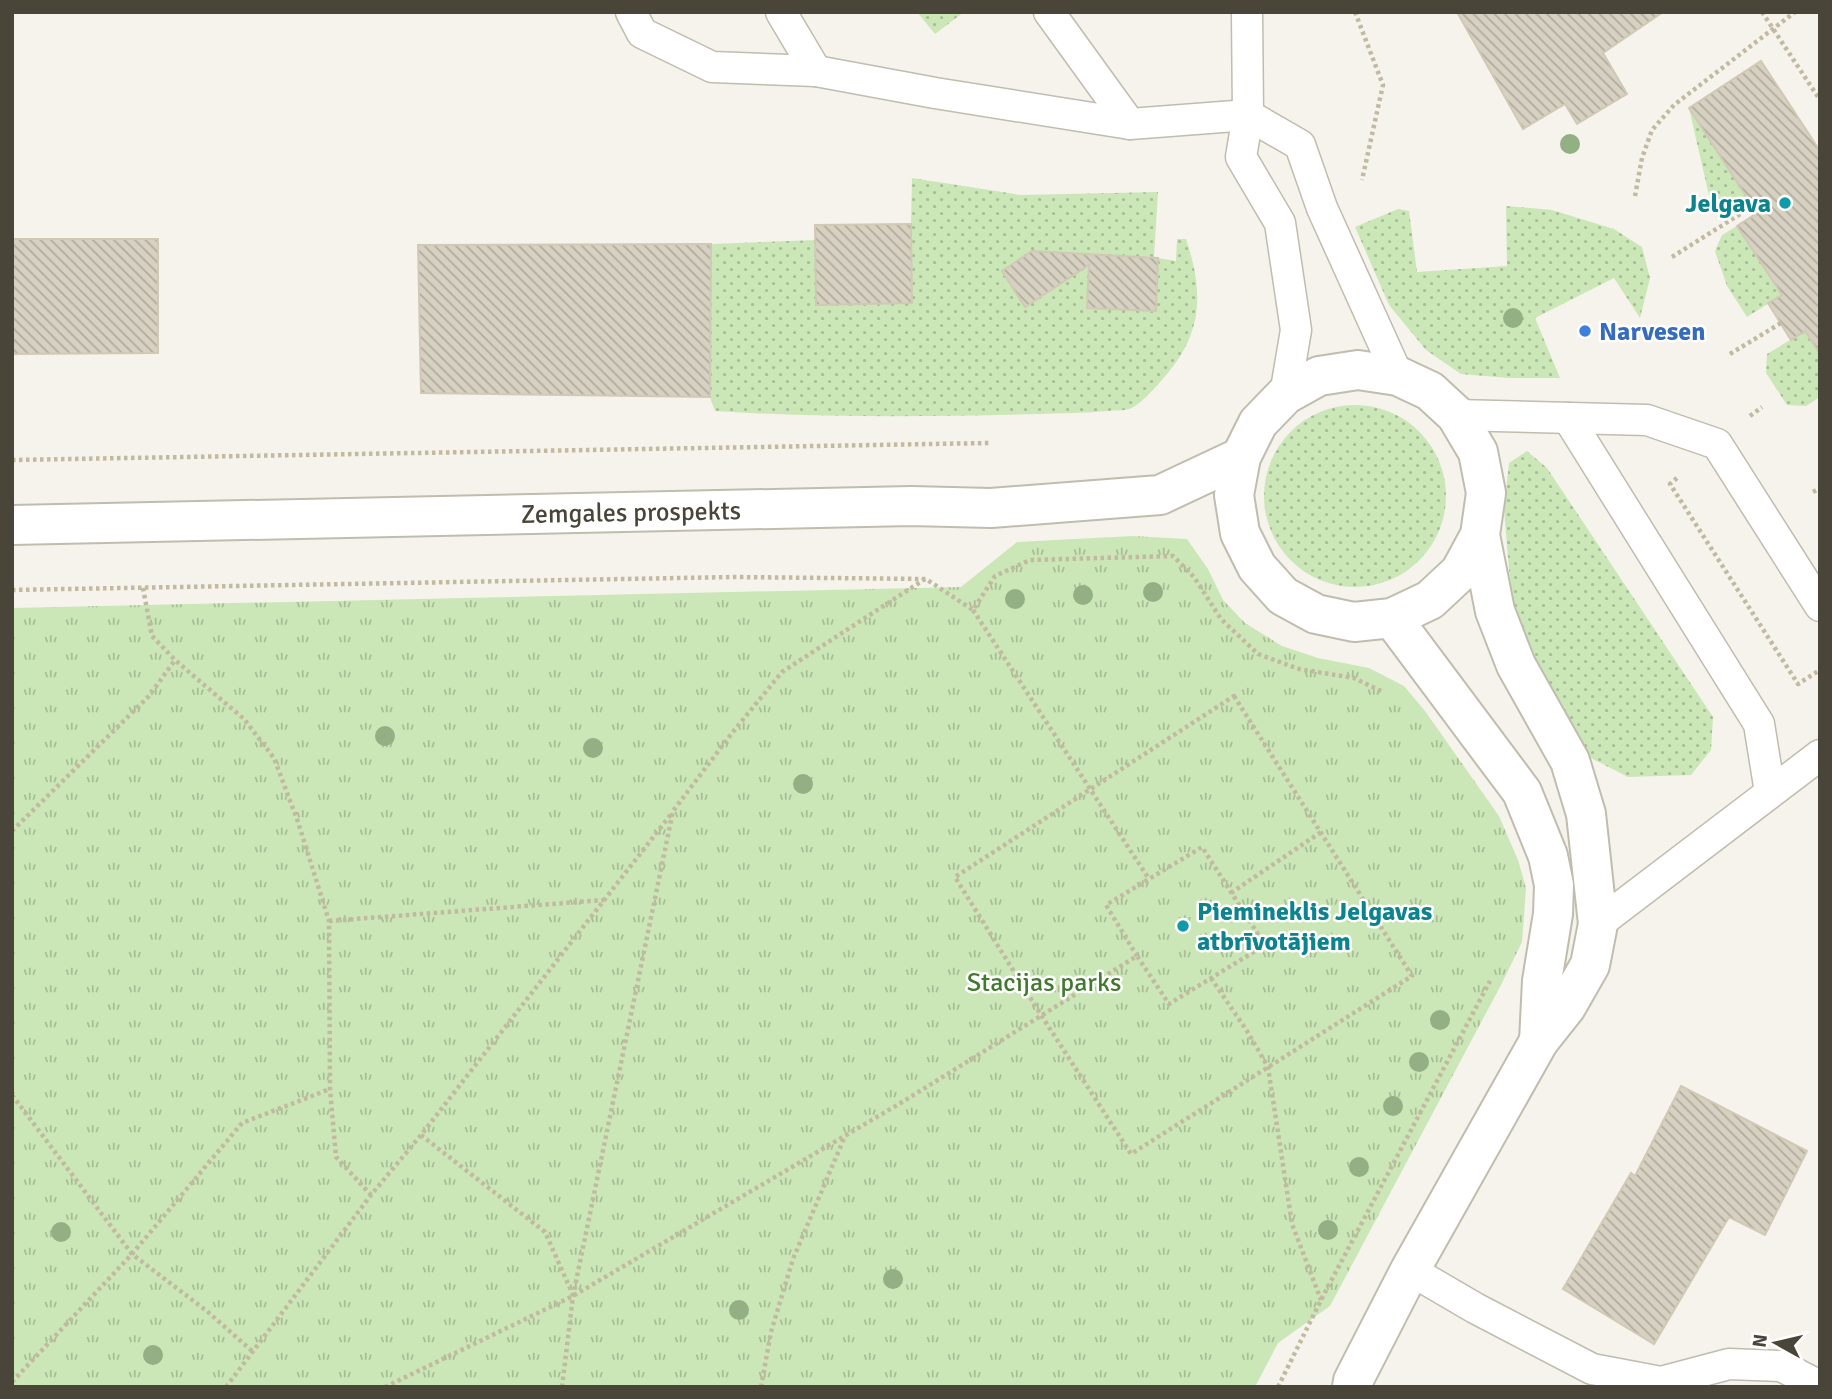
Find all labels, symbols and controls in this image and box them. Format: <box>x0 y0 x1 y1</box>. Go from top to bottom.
place label: Jelgava <box>1685 188 1771 220</box>
marker: Jelgava <box>1777 195 1793 211</box>
place label: Narvesen <box>1599 316 1706 348</box>
marker: Narvesen <box>1577 323 1593 339</box>
street label: Zemgales prospekts <box>521 495 741 531</box>
place label: Piemineklis Jelgavas atbrīvotājiem <box>1197 896 1432 958</box>
marker: Piemineklis Jelgavas atbrīvotājiem <box>1175 918 1191 934</box>
park label: Stacijas parks <box>967 967 1121 999</box>
north arrow <box>1741 1308 1811 1378</box>
text: N <box>1747 1333 1773 1349</box>

